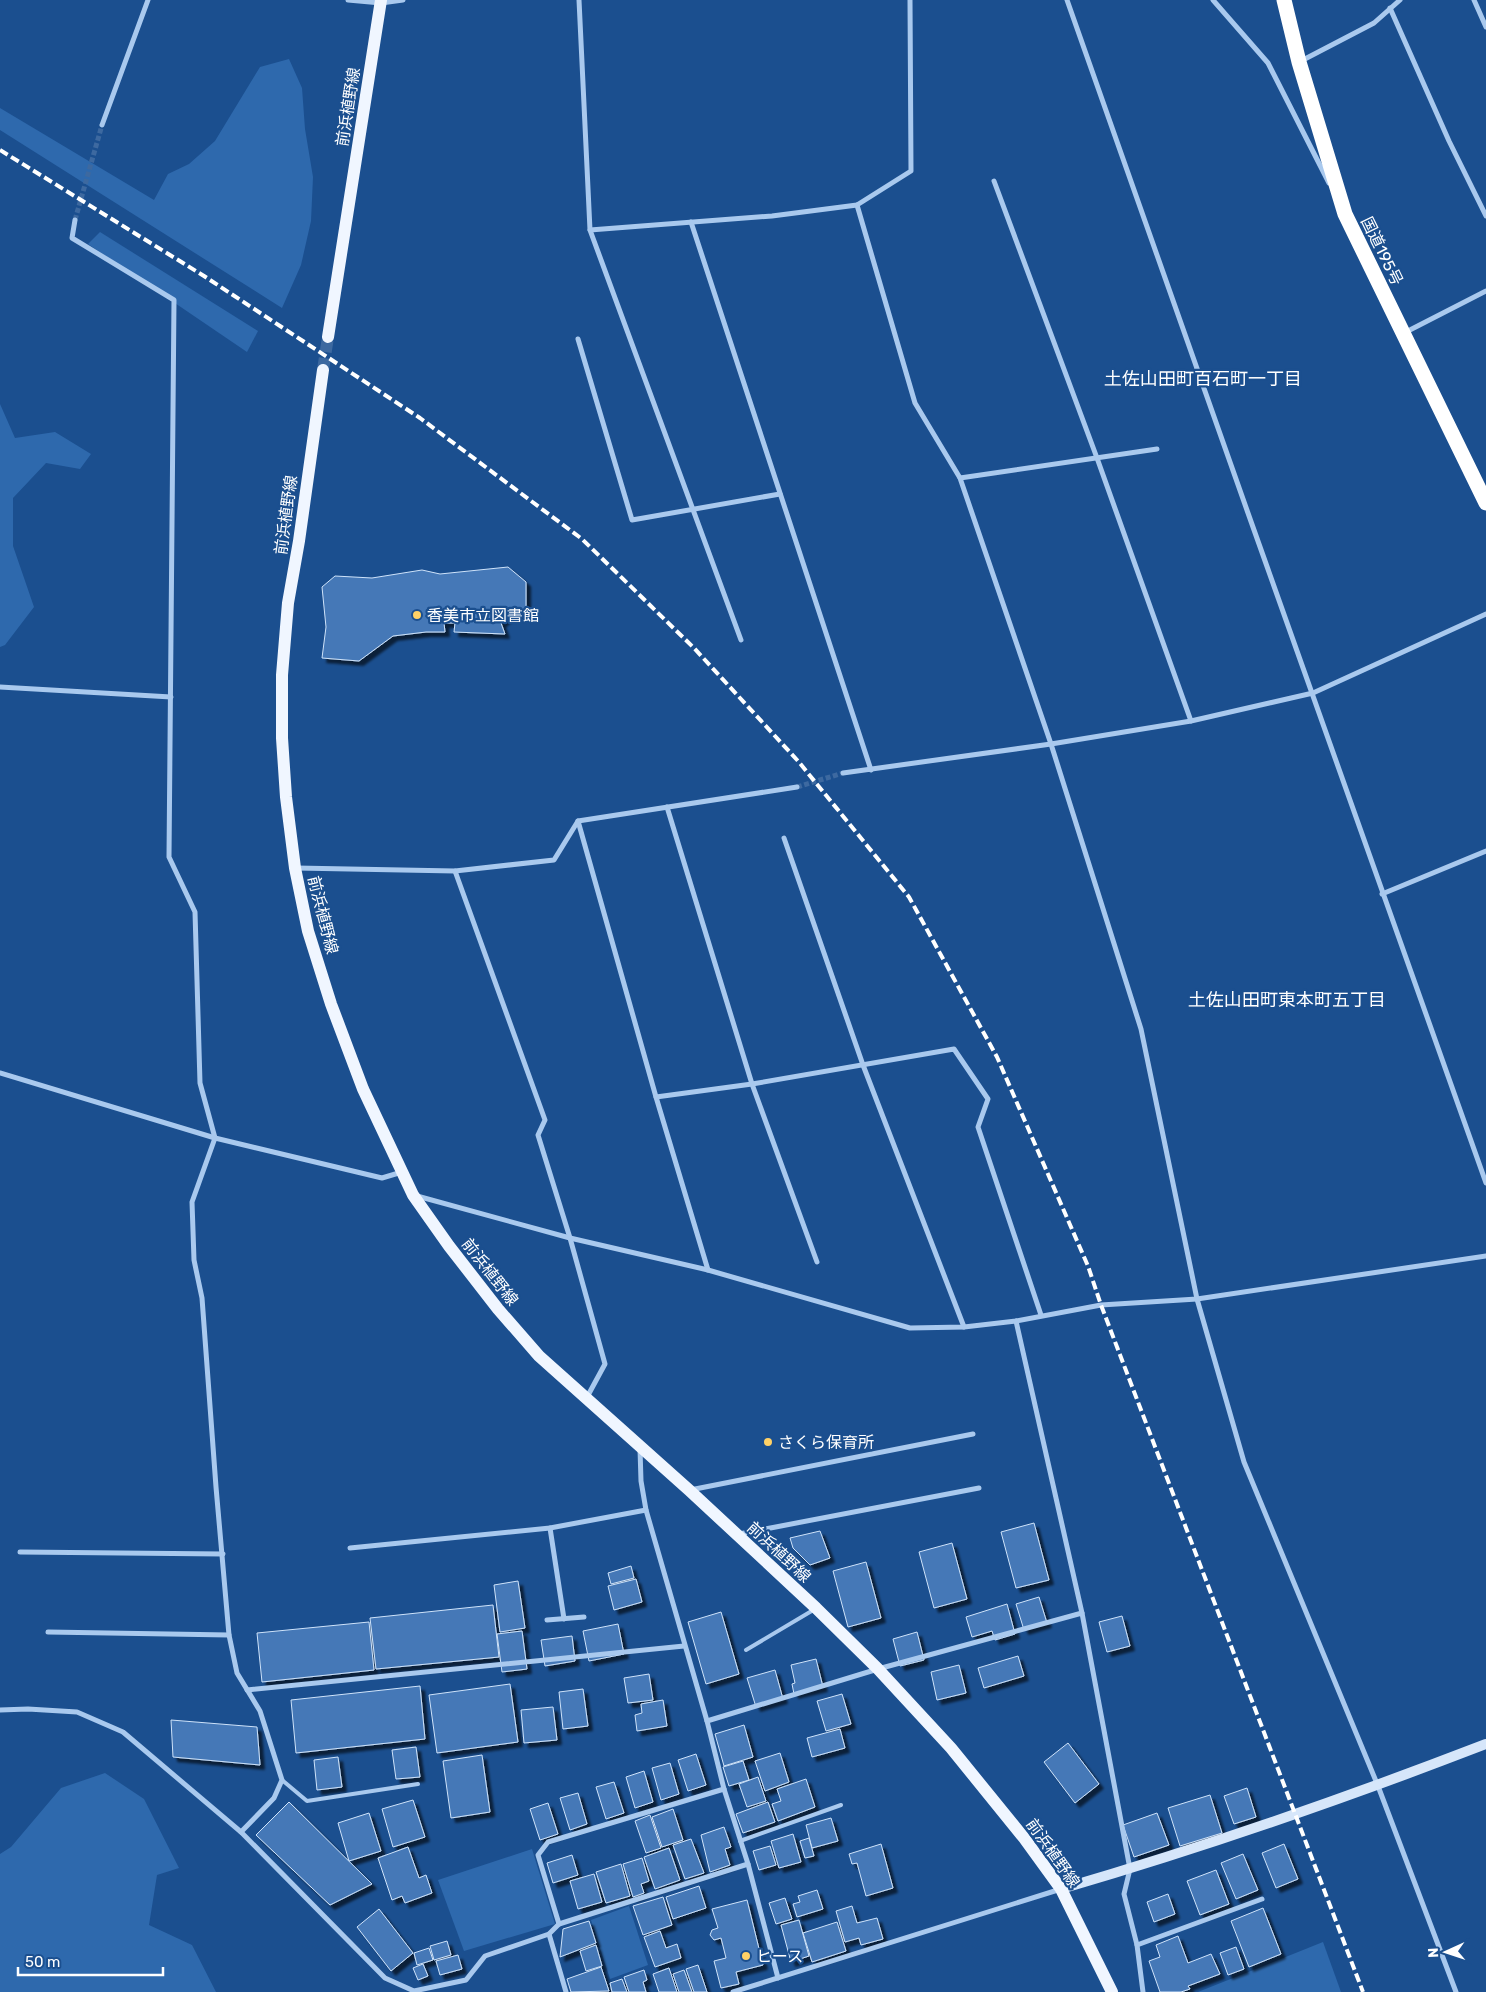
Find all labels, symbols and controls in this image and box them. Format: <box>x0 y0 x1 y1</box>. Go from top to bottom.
street label: 前浜植野線 <box>332 66 364 148</box>
street label: 国道195号 <box>1357 214 1407 288</box>
district label: 土佐山田町百石町一丁目 <box>1104 368 1302 390</box>
street label: 前浜植野線 <box>271 474 301 556</box>
place label: 香美市立図書館 <box>427 606 539 625</box>
marker: 香美市立図書館 <box>411 609 423 621</box>
street label: 前浜植野線 <box>304 874 342 956</box>
district label: 土佐山田町東本町五丁目 <box>1188 989 1386 1011</box>
street label: 前浜植野線 <box>458 1235 522 1309</box>
place label: さくら保育所 <box>778 1433 874 1452</box>
marker: さくら保育所 <box>762 1436 774 1448</box>
street label: 前浜植野線 <box>743 1518 815 1586</box>
street label: 前浜植野線 <box>1022 1815 1084 1891</box>
north arrow <box>1421 1927 1471 1977</box>
scale bar <box>18 1944 162 1976</box>
place label: ヒース <box>756 1947 803 1966</box>
text: N <box>1425 1947 1442 1958</box>
marker: ヒース <box>740 1950 752 1962</box>
text: 50 m <box>25 1953 60 1971</box>

